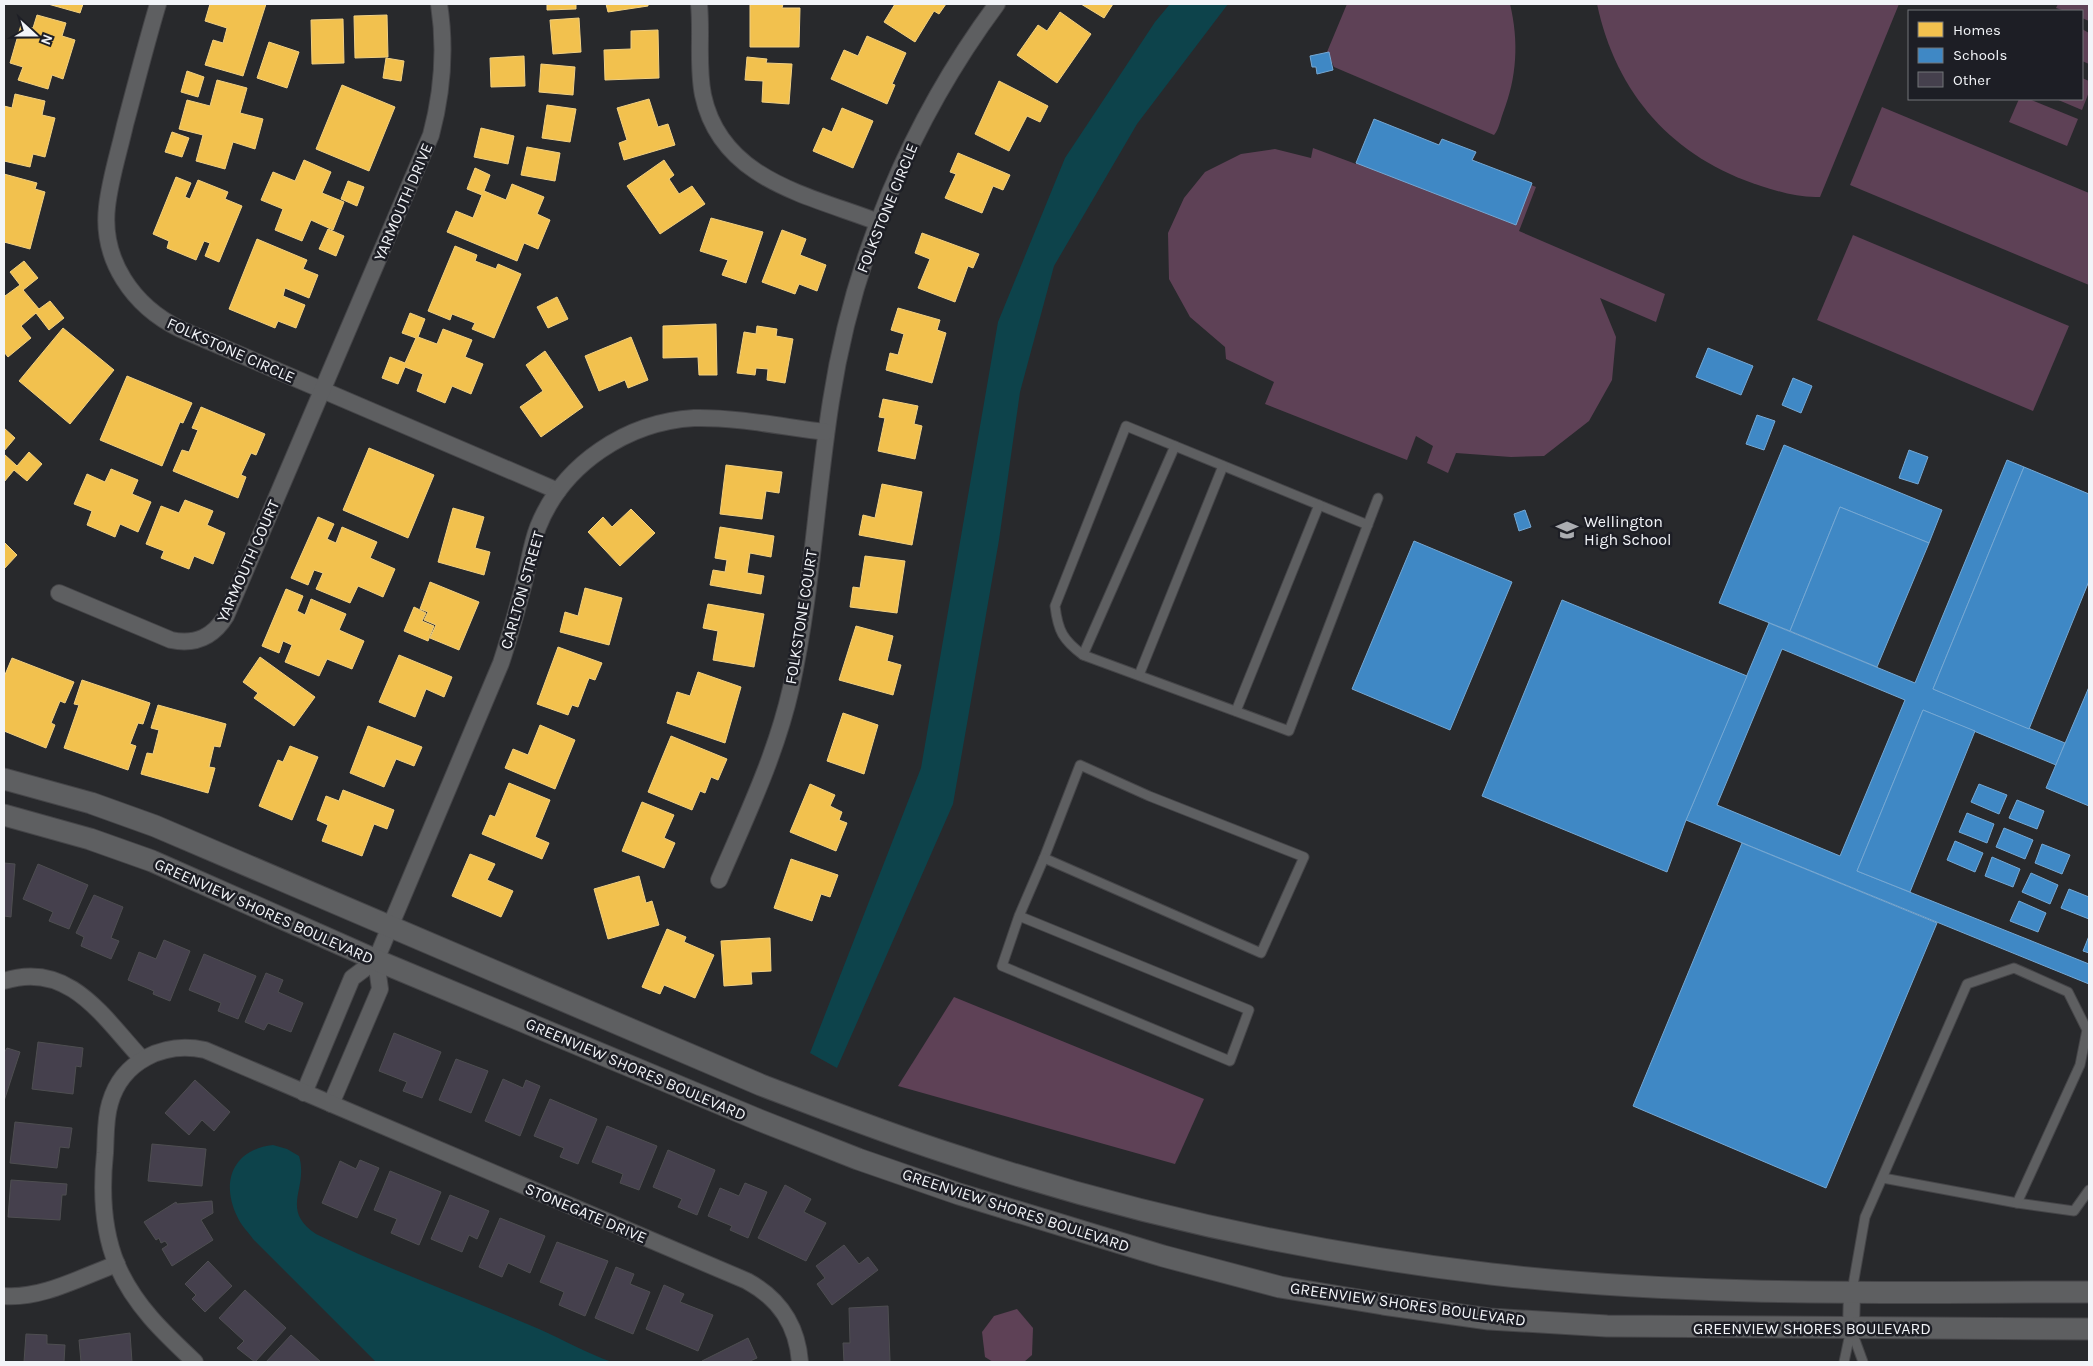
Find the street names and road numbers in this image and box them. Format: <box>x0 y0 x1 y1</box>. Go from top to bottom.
street label: YARMOUTH DRIVE <box>370 140 436 264</box>
street label: FOLKSTONE CIRCLE <box>852 140 922 276</box>
street label: FOLKSTONE CIRCLE <box>164 313 298 387</box>
street label: YARMOUTH COURT <box>212 497 284 625</box>
street label: CARLTON STREET <box>496 529 548 651</box>
street label: FOLKSTONE COURT <box>781 548 821 686</box>
street label: GREENVIEW SHORES BOULEVARD <box>152 854 376 968</box>
street label: GREENVIEW SHORES BOULEVARD <box>523 1014 749 1124</box>
street label: GREENVIEW SHORES BOULEVARD <box>900 1164 1132 1256</box>
street label: STONEGATE DRIVE <box>522 1179 650 1247</box>
street label: GREENVIEW SHORES BOULEVARD <box>1289 1278 1527 1330</box>
street label: GREENVIEW SHORES BOULEVARD <box>1693 1319 1931 1338</box>

